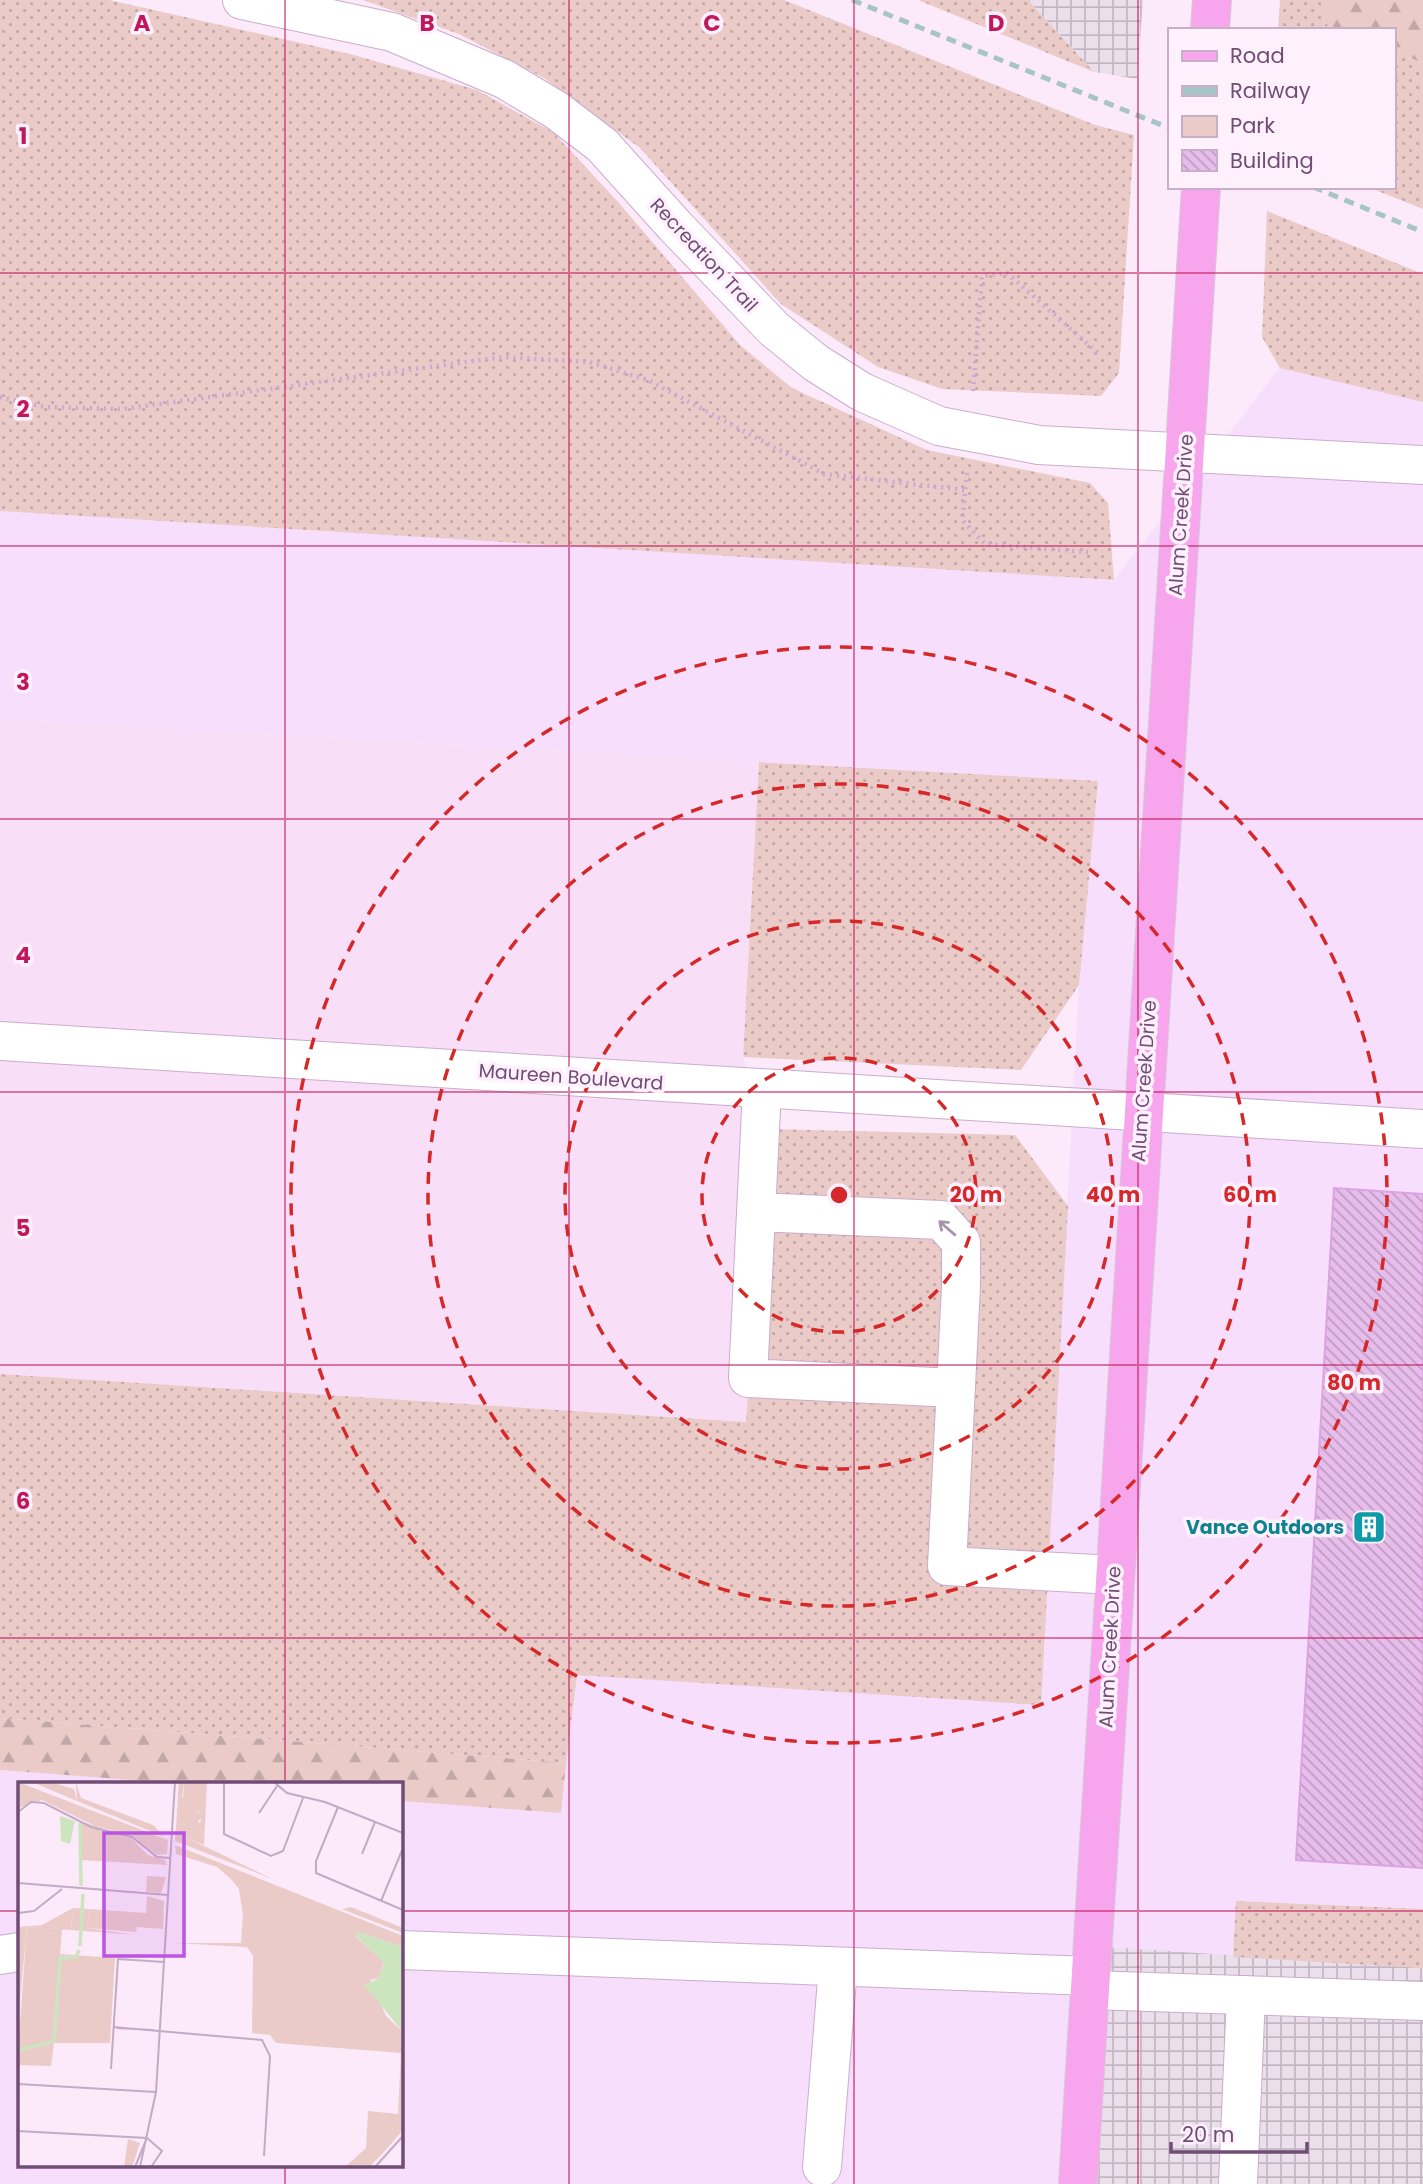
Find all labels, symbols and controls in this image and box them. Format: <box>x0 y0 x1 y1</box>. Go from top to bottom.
text: A <box>134 7 151 39</box>
text: B <box>419 7 435 39</box>
text: C <box>703 7 721 39</box>
text: D <box>988 7 1004 39</box>
legend <box>1168 28 1395 189</box>
text: Road <box>1230 41 1285 70</box>
text: Railway <box>1230 76 1311 105</box>
text: Park <box>1230 111 1275 140</box>
text: 1 <box>19 120 27 152</box>
text: Building <box>1230 146 1314 175</box>
street label: Recreation Trail <box>644 192 764 318</box>
text: 2 <box>16 393 30 425</box>
street label: Alum Creek Drive <box>1162 433 1200 597</box>
text: 3 <box>16 666 30 698</box>
text: 4 <box>15 939 31 971</box>
street label: Alum Creek Drive <box>1125 999 1163 1163</box>
street label: Maureen Boulevard <box>478 1057 664 1097</box>
text: 20 m <box>950 1180 1002 1209</box>
text: 40 m <box>1086 1180 1140 1209</box>
text: 60 m <box>1223 1180 1277 1209</box>
centre of rings <box>827 1183 851 1207</box>
text: 5 <box>16 1212 30 1244</box>
one-way arrow <box>938 1220 956 1236</box>
text: 80 m <box>1327 1368 1381 1397</box>
text: 6 <box>16 1485 30 1517</box>
building icon: Vance Outdoors <box>1350 1508 1388 1546</box>
place label: Vance Outdoors <box>1186 1514 1344 1541</box>
street label: Alum Creek Drive <box>1092 1565 1128 1729</box>
inset map <box>18 1782 402 2166</box>
scale bar <box>1171 2110 1308 2154</box>
text: 20 m <box>1182 2120 1235 2149</box>

